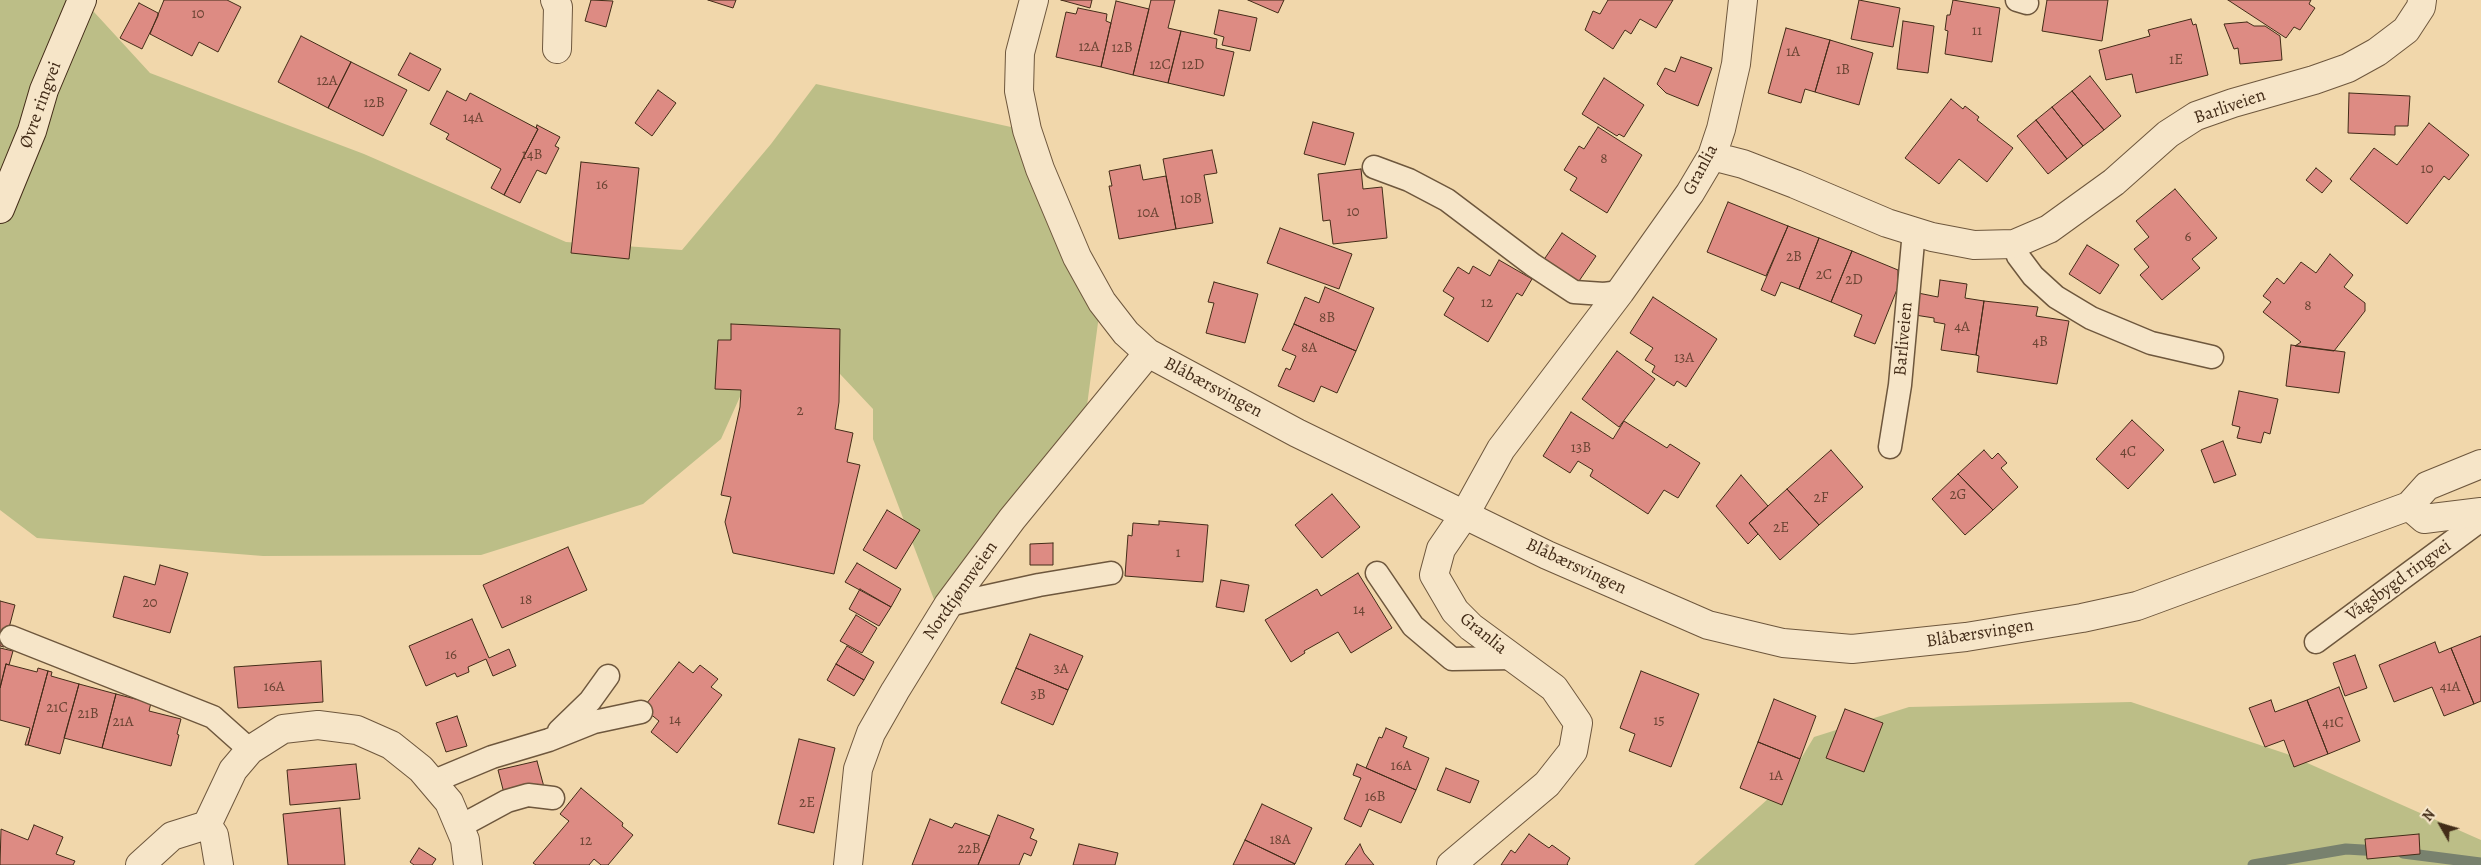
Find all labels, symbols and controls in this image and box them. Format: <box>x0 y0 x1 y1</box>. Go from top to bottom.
house number: 10 <box>191 5 205 23</box>
house number: 11 <box>1972 22 1982 40</box>
house number: 12A <box>1078 38 1100 56</box>
house number: 12B <box>1111 39 1133 57</box>
house number: 1A <box>1786 43 1800 61</box>
house number: 1E <box>2169 51 2183 69</box>
house number: 12C <box>1149 56 1171 74</box>
house number: 12D <box>1182 56 1204 74</box>
street label: Øvre ringvei <box>15 59 67 151</box>
house number: 1B <box>1836 61 1850 79</box>
house number: 12A <box>316 72 338 90</box>
street label: Barliveien <box>2191 85 2269 129</box>
house number: 12B <box>363 94 385 112</box>
house number: 14A <box>463 109 483 127</box>
street label: Granlia <box>1679 141 1723 199</box>
house number: 14B <box>522 146 542 164</box>
house number: 8 <box>1600 150 1608 168</box>
house number: 10 <box>2420 160 2434 178</box>
house number: 16 <box>596 176 608 194</box>
house number: 10B <box>1180 190 1202 208</box>
house number: 10 <box>1346 203 1360 221</box>
house number: 10A <box>1137 204 1159 222</box>
house number: 6 <box>2185 228 2191 246</box>
house number: 2B <box>1786 248 1802 266</box>
house number: 2C <box>1816 266 1832 284</box>
house number: 2D <box>1845 271 1863 289</box>
house number: 12 <box>1481 294 1493 312</box>
house number: 8 <box>2304 297 2312 315</box>
street label: Barliveien <box>1890 301 1918 377</box>
house number: 8B <box>1319 309 1335 327</box>
house number: 4A <box>1954 318 1970 336</box>
house number: 4B <box>2032 333 2048 351</box>
house number: 8A <box>1301 339 1317 357</box>
house number: 13A <box>1674 349 1694 367</box>
street label: Blåbærsvingen <box>1160 353 1266 423</box>
house number: 2 <box>796 402 804 420</box>
house number: 13B <box>1571 439 1591 457</box>
house number: 4C <box>2120 443 2136 461</box>
house number: 2G <box>1949 486 1967 504</box>
house number: 2F <box>1814 489 1828 507</box>
house number: 2E <box>1773 519 1789 537</box>
street label: Blåbærsvingen <box>1522 534 1630 600</box>
street label: Vågsbygd ringvei <box>2342 536 2456 626</box>
street label: Nordtjønnveien <box>919 537 1003 645</box>
house number: 1 <box>1175 544 1181 562</box>
house number: 18 <box>520 591 532 609</box>
house number: 20 <box>142 594 158 612</box>
house number: 14 <box>1353 601 1365 619</box>
street label: Granlia <box>1455 608 1511 660</box>
street label: Blåbærsvingen <box>1925 615 2035 653</box>
house number: 16 <box>445 646 457 664</box>
house number: 3A <box>1054 660 1068 678</box>
house number: 16A <box>264 678 284 696</box>
house number: 41A <box>2440 678 2460 696</box>
house number: 3B <box>1030 686 1046 704</box>
house number: 21C <box>46 699 68 717</box>
house number: 21B <box>77 705 99 723</box>
house number: 14 <box>669 711 681 729</box>
house number: 15 <box>1653 712 1665 730</box>
house number: 21A <box>112 713 134 731</box>
house number: 41C <box>2322 714 2344 732</box>
house number: 16A <box>1391 757 1411 775</box>
house number: 1A <box>1769 767 1783 785</box>
house number: 16B <box>1364 788 1386 806</box>
house number: 2E <box>799 794 815 812</box>
north arrow <box>2416 800 2466 850</box>
text: N <box>2418 806 2439 825</box>
house number: 18A <box>1269 831 1291 849</box>
house number: 12 <box>580 832 592 850</box>
house number: 22B <box>957 840 981 858</box>

